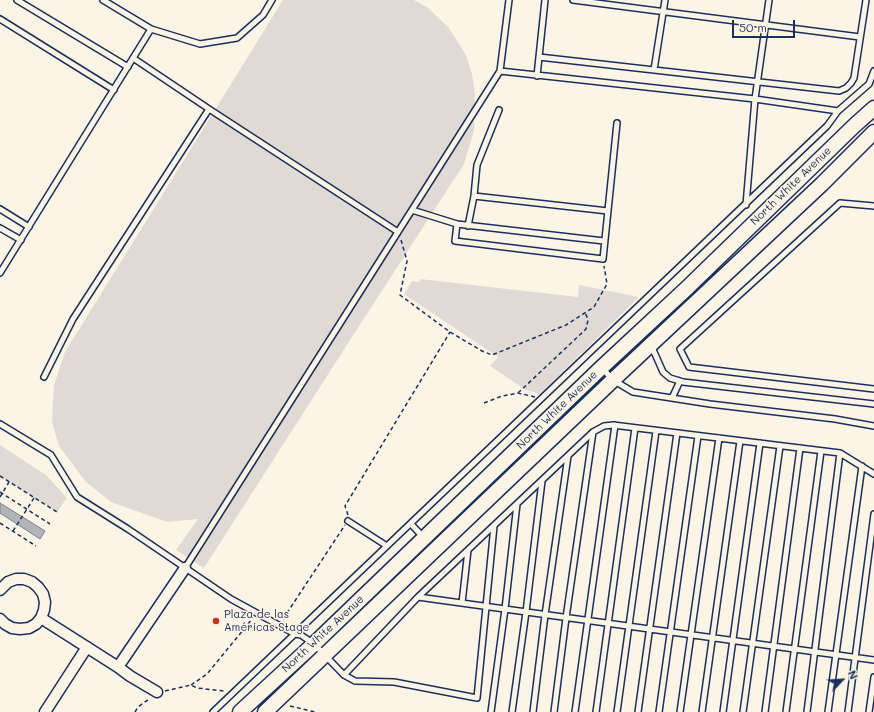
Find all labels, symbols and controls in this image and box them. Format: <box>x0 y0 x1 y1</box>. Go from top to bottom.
scale bar <box>734 12 797 38</box>
text: 50 m <box>739 19 767 35</box>
street label: North White Avenue <box>748 144 834 228</box>
street label: North White Avenue <box>514 368 600 452</box>
street label: North White Avenue <box>279 593 367 675</box>
place label: Plaza de las Américas Stage <box>224 608 309 634</box>
marker: Plaza de las Américas Stage <box>211 616 221 626</box>
north arrow <box>822 660 862 700</box>
text: N <box>845 668 862 682</box>

